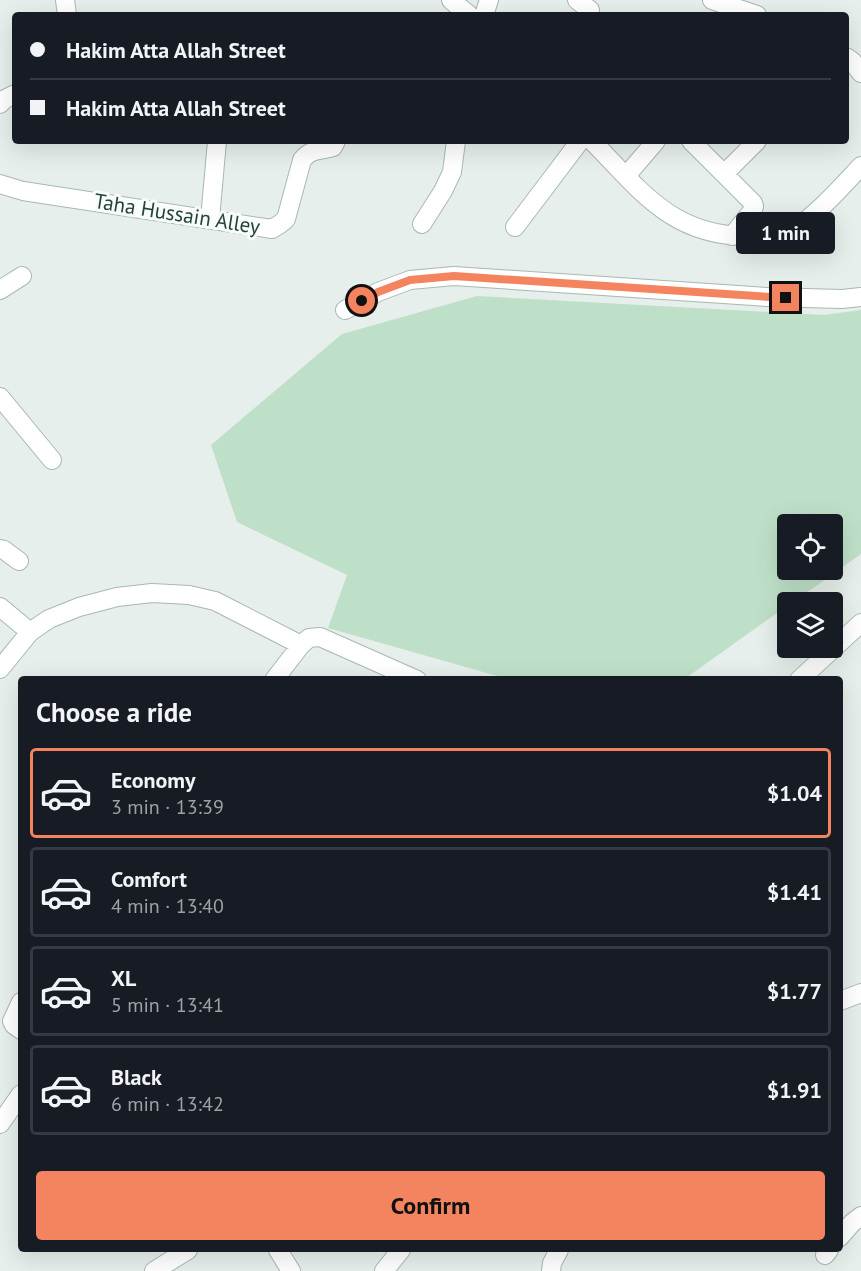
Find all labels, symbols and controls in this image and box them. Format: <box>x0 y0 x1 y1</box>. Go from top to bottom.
text: Hakim Atta Allah Street <box>66 36 286 64</box>
text: Hakim Atta Allah Street <box>66 94 286 122</box>
street label: Taha Hussain Alley <box>92 187 262 240</box>
callout: 1 min <box>736 211 836 253</box>
text: 1 min <box>761 220 810 246</box>
route end <box>772 284 799 311</box>
route start <box>348 287 375 314</box>
map controls <box>777 514 843 658</box>
button: locate <box>777 514 843 580</box>
button: layers <box>777 592 843 658</box>
text: Choose a ride <box>36 695 192 729</box>
icon: car <box>39 766 93 820</box>
text: Economy <box>111 766 195 794</box>
text: $1.04 <box>767 779 822 807</box>
text: 3 min · 13:39 <box>111 794 224 820</box>
icon: car <box>39 865 93 919</box>
text: Comfort <box>111 865 187 893</box>
text: $1.41 <box>767 878 822 906</box>
text: 4 min · 13:40 <box>111 893 224 919</box>
icon: car <box>39 964 93 1018</box>
text: XL <box>111 964 136 992</box>
text: $1.77 <box>767 977 822 1005</box>
text: 5 min · 13:41 <box>111 992 224 1018</box>
icon: car <box>39 1063 93 1117</box>
text: Black <box>111 1063 162 1091</box>
text: $1.91 <box>767 1076 822 1104</box>
text: 6 min · 13:42 <box>111 1091 224 1117</box>
button: Confirm <box>36 1171 825 1240</box>

